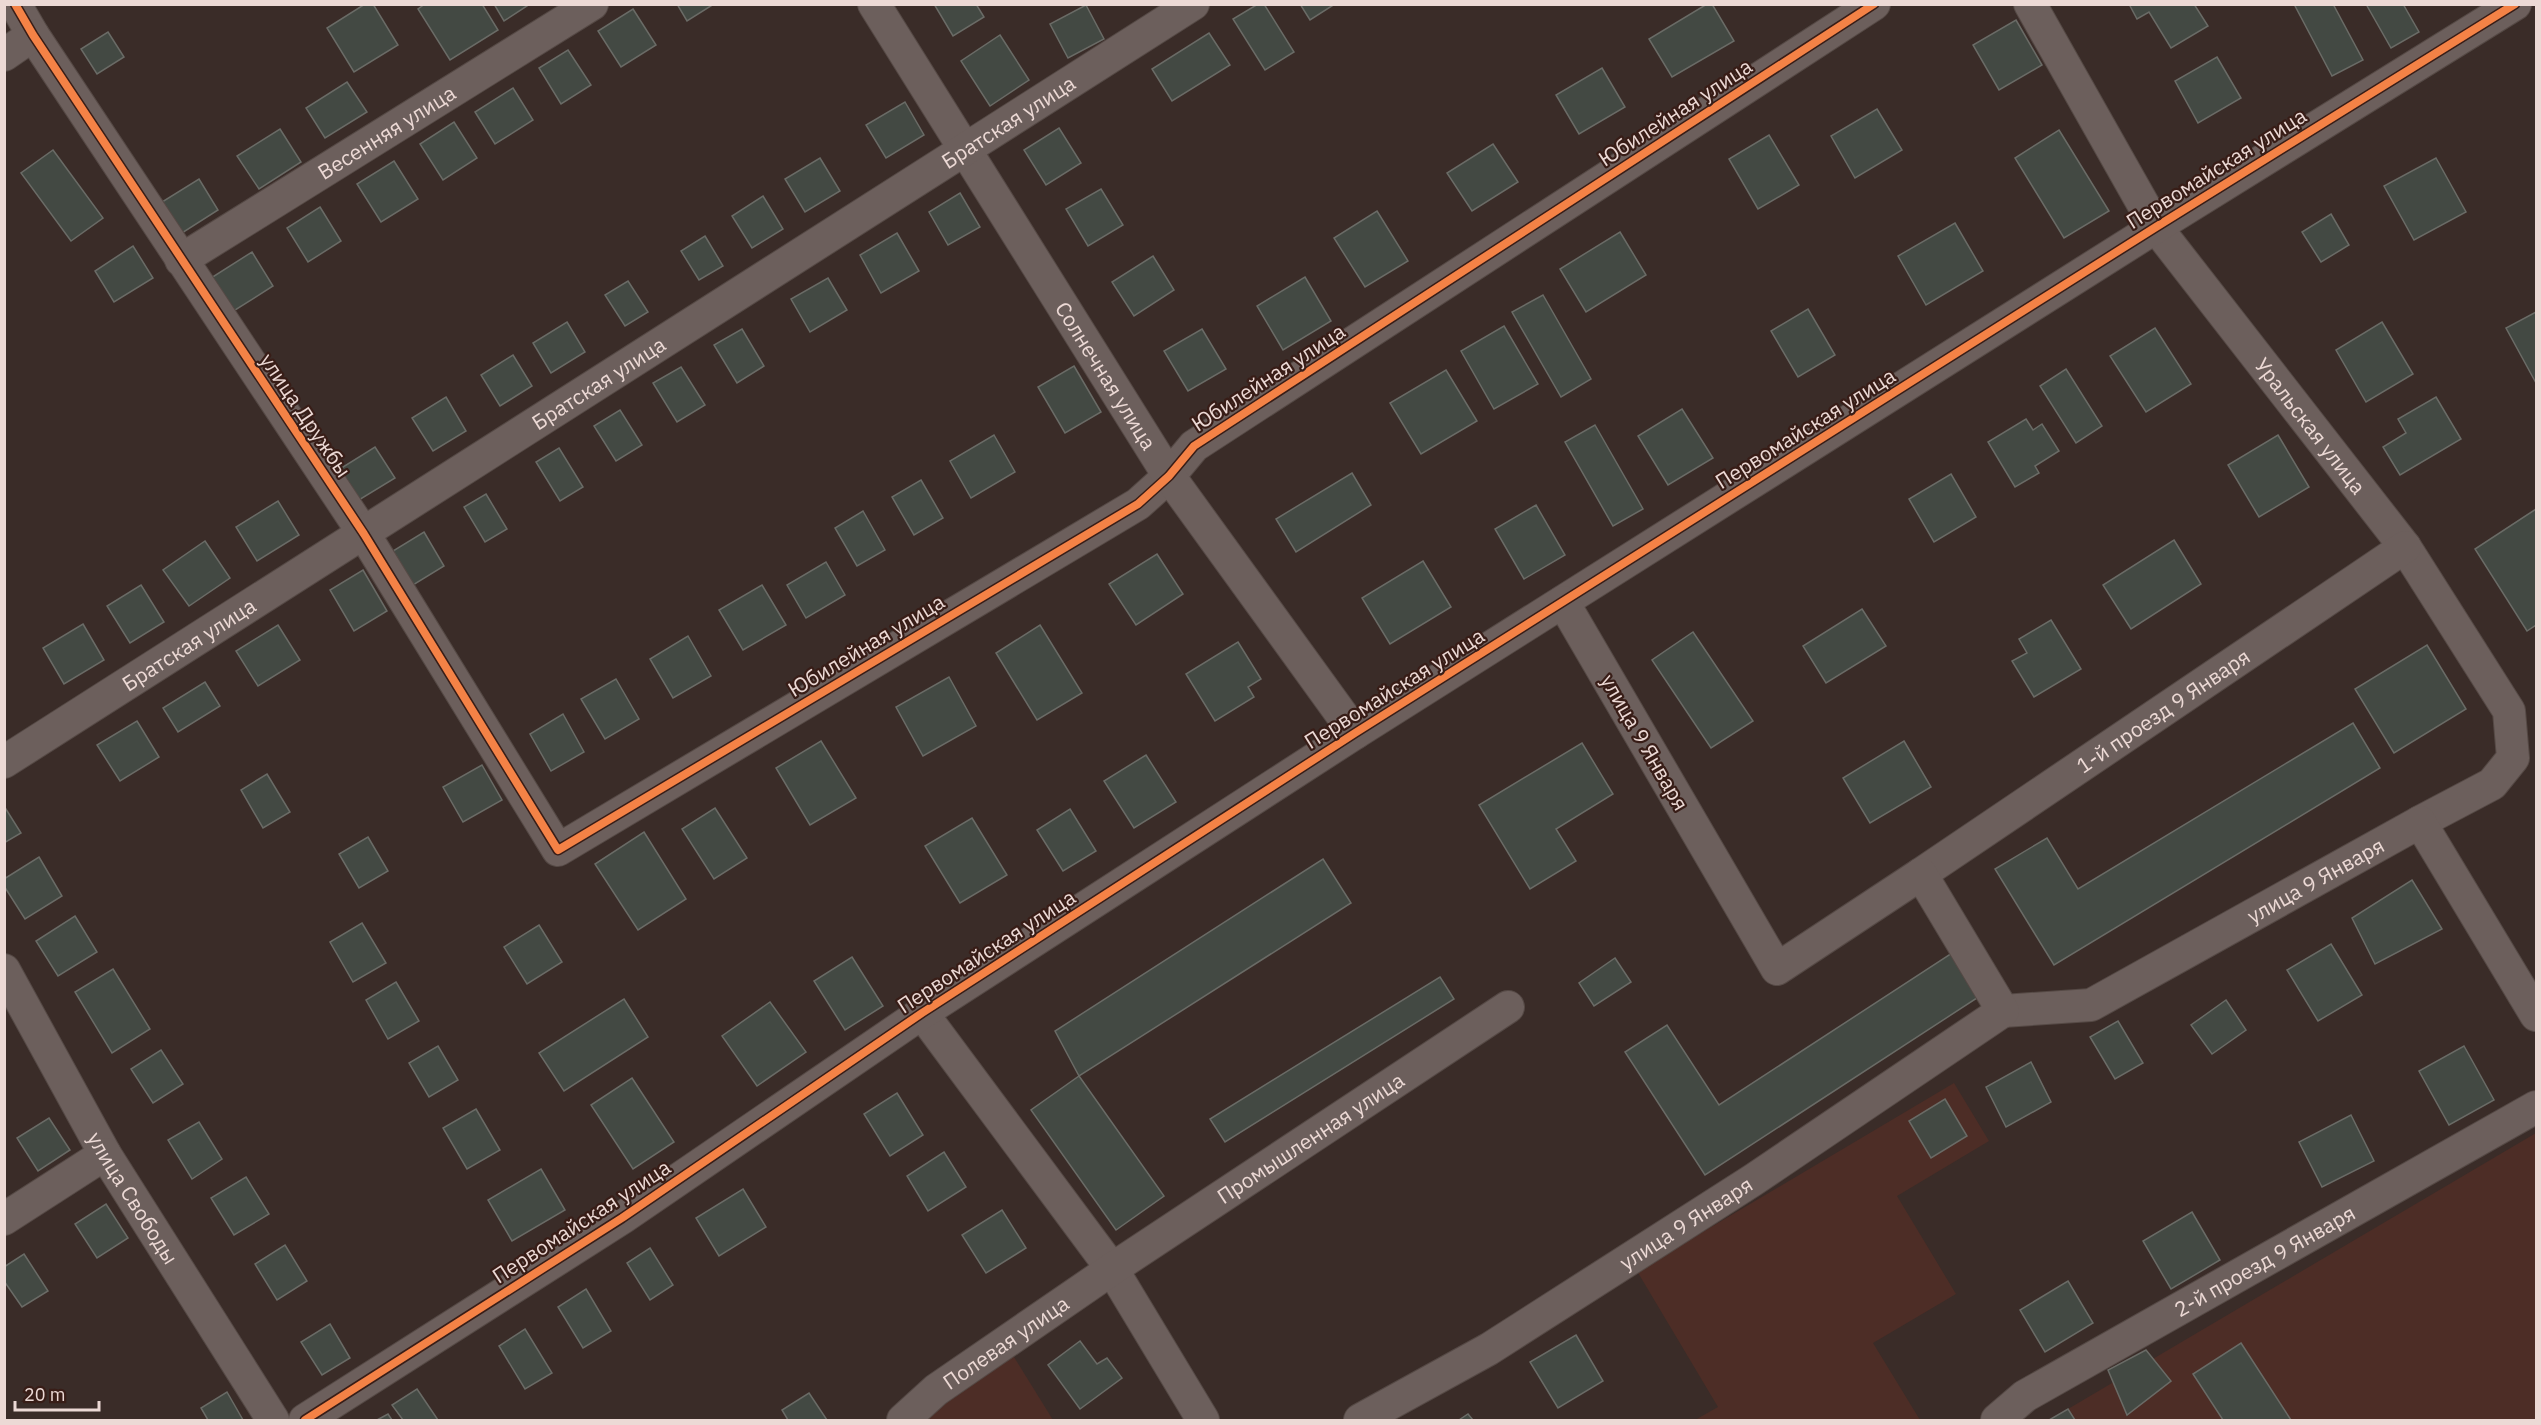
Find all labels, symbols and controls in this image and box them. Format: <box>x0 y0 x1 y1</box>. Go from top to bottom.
street label: Юбилейная улица <box>1593 52 1757 172</box>
street label: Братская улица <box>936 69 1081 175</box>
street label: Весенняя улица <box>312 79 461 186</box>
street label: Первомайская улица <box>2121 101 2311 235</box>
street label: Солнечная улица <box>1049 296 1163 455</box>
street label: Юбилейная улица <box>1186 317 1350 437</box>
street label: Братская улица <box>526 330 671 436</box>
street label: улица Дружбы <box>254 347 358 483</box>
street label: Уральская улица <box>2249 352 2373 500</box>
street label: Первомайская улица <box>1710 361 1900 495</box>
street label: Юбилейная улица <box>782 587 950 703</box>
street label: Братская улица <box>116 591 261 697</box>
street label: Первомайская улица <box>1299 621 1489 755</box>
street label: 1-й проезд 9 Января <box>2071 642 2255 779</box>
street label: улица 9 Января <box>1595 669 1695 815</box>
street label: улица 9 Января <box>2242 831 2389 930</box>
street label: Первомайская улица <box>891 883 1081 1019</box>
street label: Промышленная улица <box>1211 1066 1409 1210</box>
street label: улица Свободы <box>81 1127 185 1269</box>
street label: Первомайская улица <box>486 1153 676 1289</box>
street label: улица 9 Января <box>1614 1170 1758 1276</box>
street label: 2-й проезд 9 Января <box>2169 1198 2360 1323</box>
street label: Полевая улица <box>937 1289 1074 1395</box>
scale bar <box>15 1374 99 1412</box>
text: 20 m <box>24 1383 66 1406</box>

